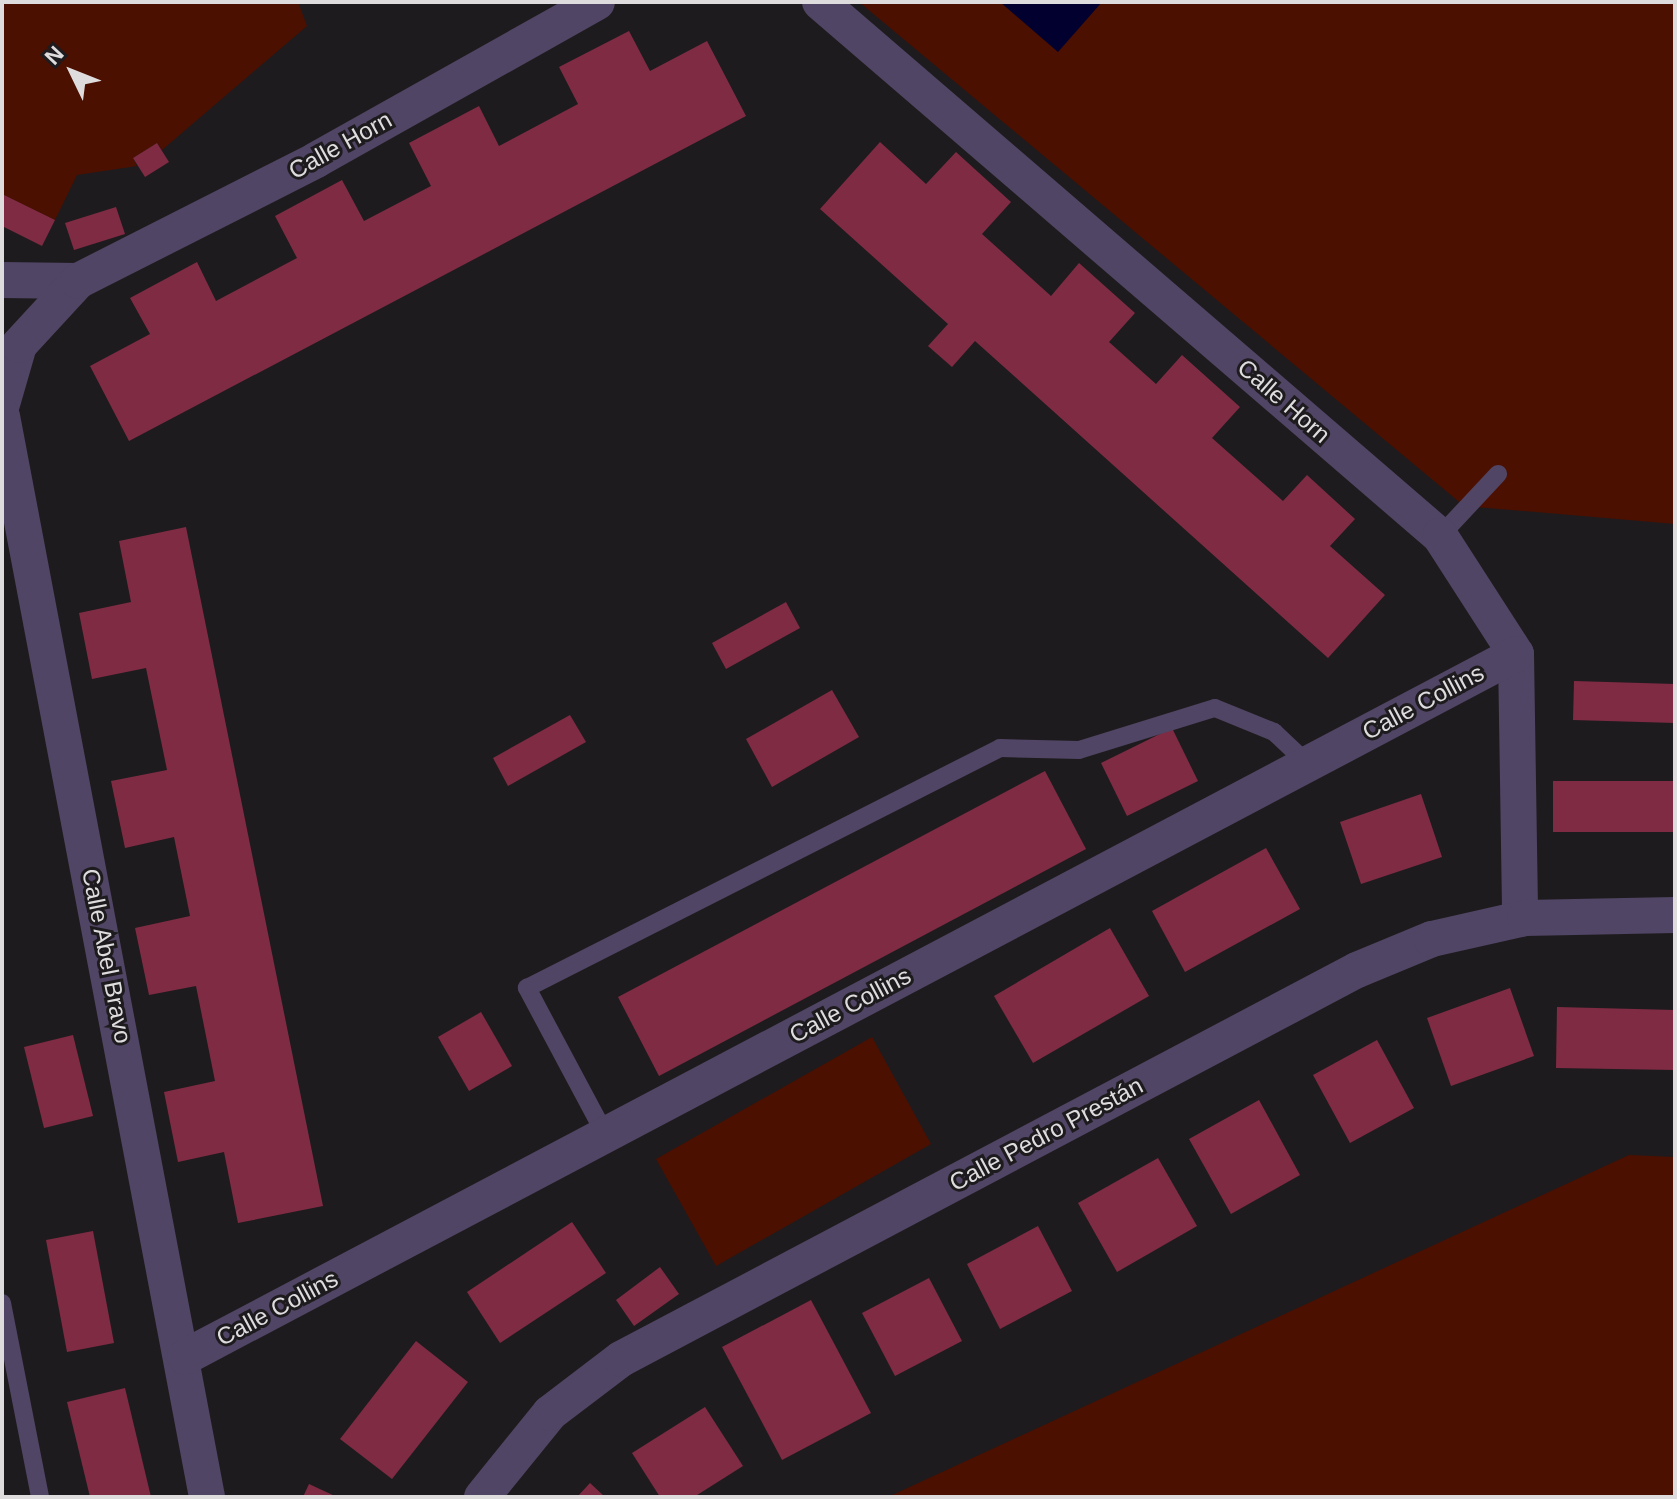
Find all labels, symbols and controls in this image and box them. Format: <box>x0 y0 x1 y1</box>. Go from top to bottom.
north arrow <box>32 32 112 112</box>
text: N <box>40 41 69 70</box>
street label: Calle Horn <box>283 105 397 185</box>
street label: Calle Horn <box>1232 353 1336 449</box>
street label: Calle Collins <box>1357 658 1489 746</box>
street label: Calle Abel Bravo <box>76 866 138 1046</box>
street label: Calle Collins <box>784 961 916 1049</box>
street label: Calle Pedro Prestán <box>944 1071 1148 1197</box>
street label: Calle Collins <box>211 1264 343 1352</box>

